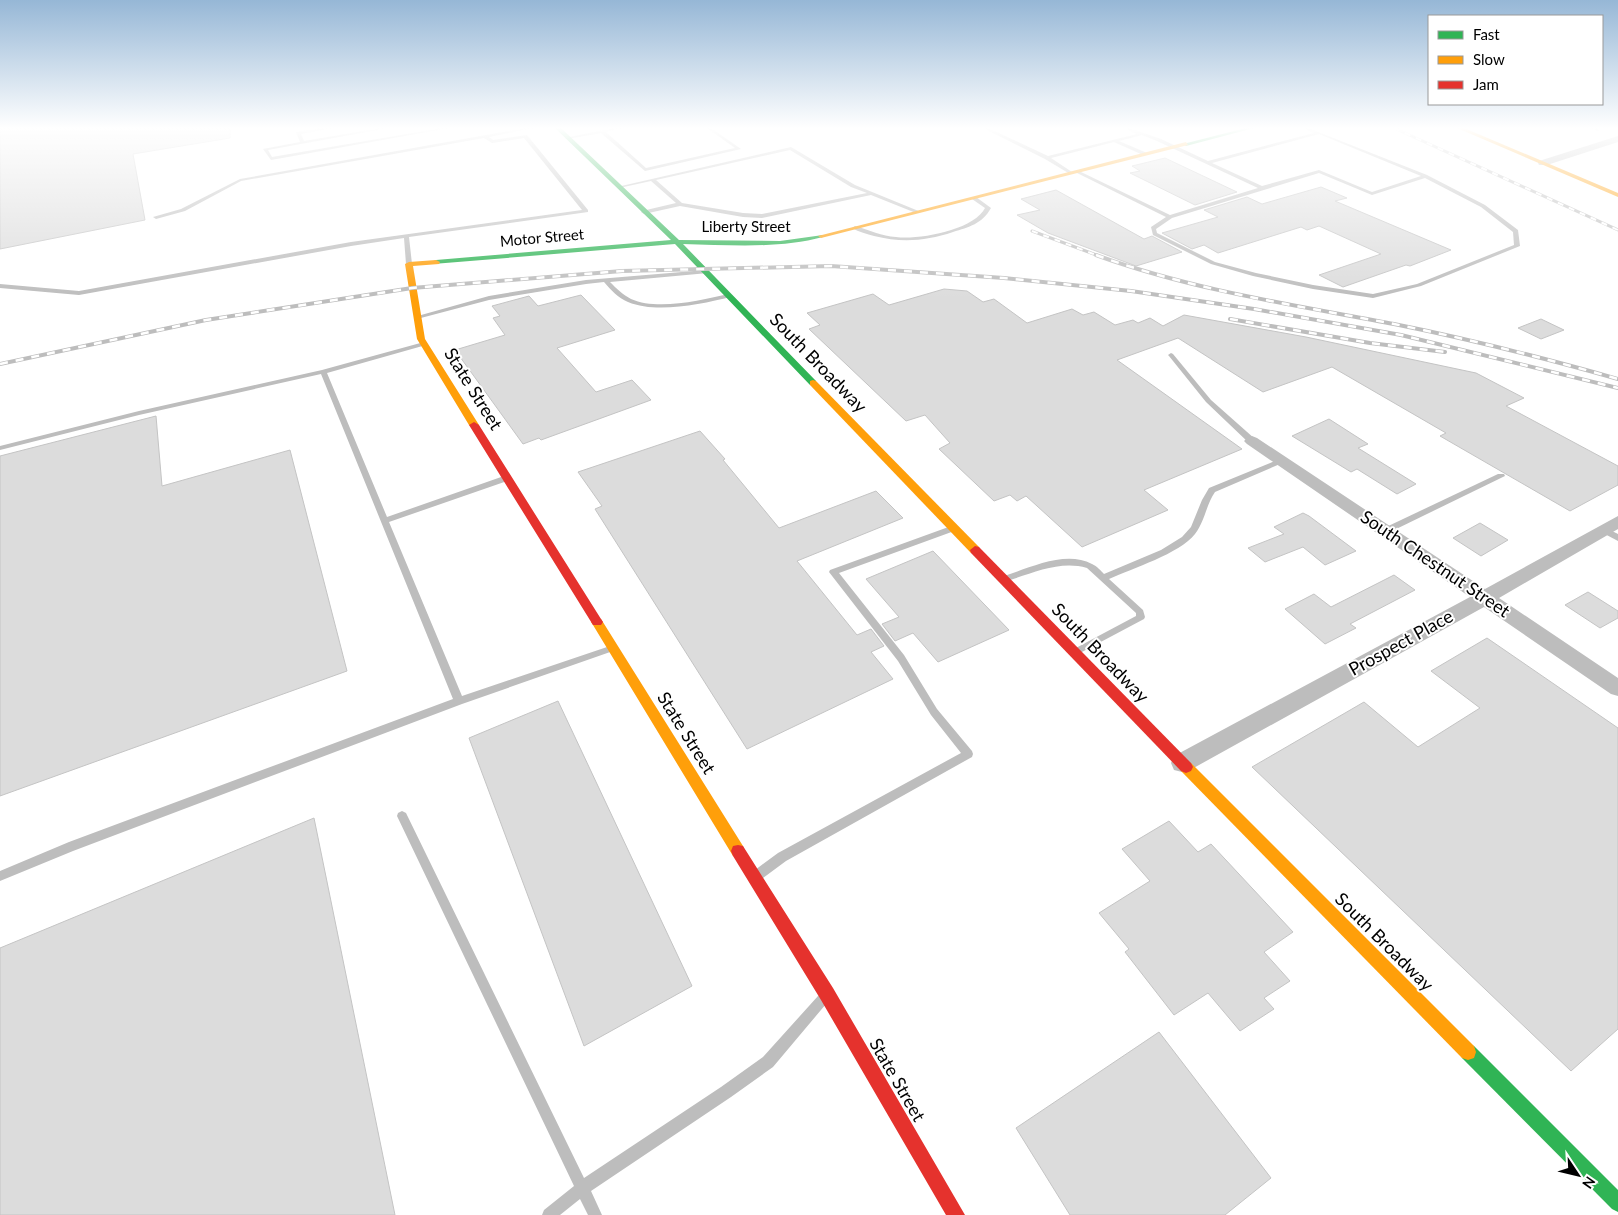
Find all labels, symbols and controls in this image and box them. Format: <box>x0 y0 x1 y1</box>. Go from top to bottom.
legend <box>1428 15 1603 105</box>
text: Fast <box>1473 25 1500 43</box>
text: Slow <box>1473 50 1505 68</box>
text: Jam <box>1473 75 1499 93</box>
street label: Liberty Street <box>701 217 791 235</box>
street label: Motor Street <box>499 224 585 250</box>
street label: South Broadway <box>766 308 872 417</box>
street label: State Street <box>440 343 508 434</box>
street label: South Chestnut Street <box>1357 505 1515 622</box>
street label: South Broadway <box>1048 598 1154 707</box>
street label: Prospect Place <box>1344 604 1457 680</box>
street label: State Street <box>653 687 721 778</box>
street label: South Broadway <box>1331 888 1439 996</box>
street label: State Street <box>865 1034 931 1126</box>
north arrow <box>1553 1150 1603 1200</box>
text: N <box>1579 1173 1599 1192</box>

